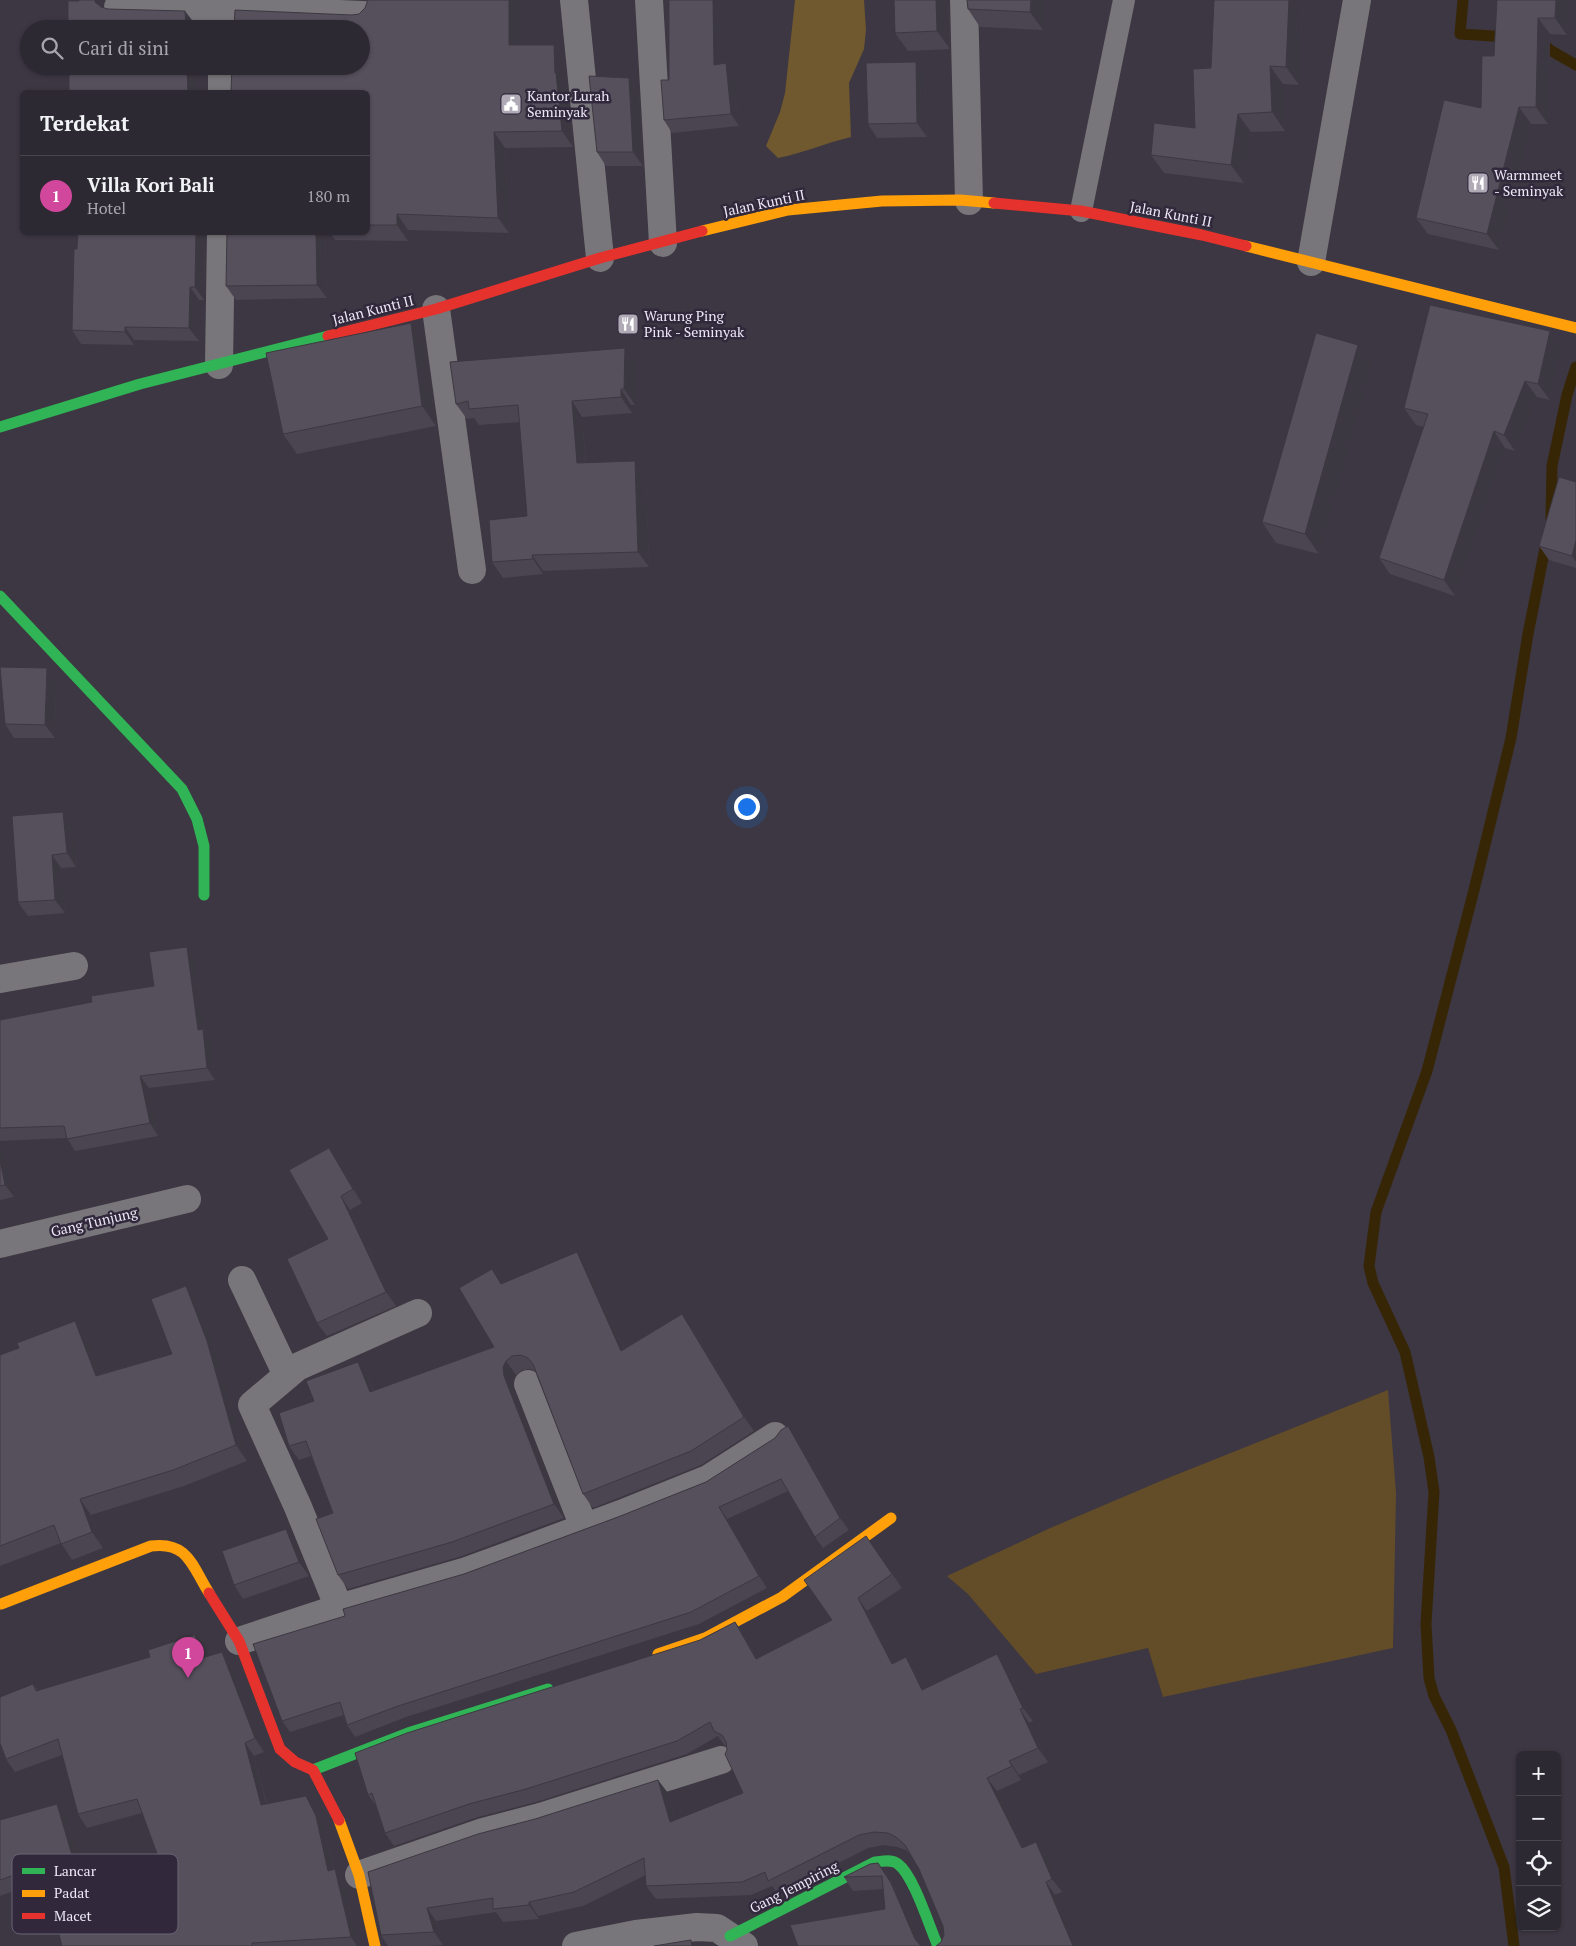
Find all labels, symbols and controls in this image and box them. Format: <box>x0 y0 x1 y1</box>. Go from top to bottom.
search box <box>20 20 370 75</box>
icon: search <box>38 34 66 62</box>
text: Cari di sini <box>78 35 169 60</box>
place label: Kantor Lurah Seminyak <box>527 86 610 121</box>
public building icon: Kantor Lurah Seminyak <box>499 92 523 116</box>
text: Terdekat <box>40 109 129 137</box>
place label: Warmmeet - Seminyak <box>1494 165 1564 200</box>
restaurant icon: Warmmeet - Seminyak <box>1466 171 1490 195</box>
text: Villa Kori Bali <box>87 172 215 197</box>
text: 1 <box>51 185 61 207</box>
text: 180 m <box>307 185 350 207</box>
street label: Jalan Kunti II <box>721 185 806 220</box>
street label: Jalan Kunti II <box>1129 196 1214 231</box>
text: Hotel <box>87 197 126 219</box>
street label: Jalan Kunti II <box>330 290 415 329</box>
place label: Warung Ping Pink - Seminyak <box>644 306 745 341</box>
restaurant icon: Warung Ping Pink - Seminyak <box>616 312 640 336</box>
your location <box>734 794 760 820</box>
street label: Gang Tunjung <box>49 1202 140 1241</box>
pin: 1 <box>172 1637 204 1678</box>
map controls <box>1516 1751 1561 1931</box>
button: + <box>1516 1751 1561 1796</box>
button: − <box>1516 1796 1561 1841</box>
button: locate <box>1516 1841 1561 1886</box>
legend <box>12 1854 178 1934</box>
street label: Gang Jempiring <box>746 1856 842 1917</box>
text: Lancar <box>54 1861 97 1880</box>
text: Padat <box>54 1883 90 1902</box>
button: layers <box>1516 1886 1561 1931</box>
text: Macet <box>54 1906 93 1925</box>

